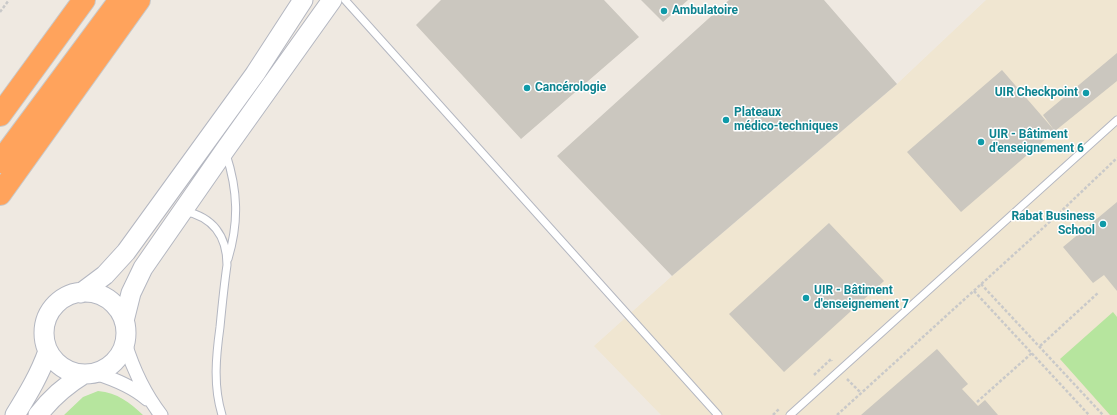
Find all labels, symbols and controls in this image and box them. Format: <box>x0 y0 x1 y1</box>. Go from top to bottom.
place label: Ambulatoire <box>672 4 738 18</box>
marker: Ambulatoire <box>659 6 669 16</box>
place label: Cancérologie <box>535 81 606 95</box>
marker: Cancérologie <box>522 83 532 93</box>
place label: UIR Checkpoint <box>995 86 1078 100</box>
marker: UIR Checkpoint <box>1081 88 1091 98</box>
place label: Plateaux médico-techniques <box>734 106 838 134</box>
marker: Plateaux médico-techniques <box>721 115 731 125</box>
place label: UIR - Bâtiment d'enseignement 6 <box>989 128 1084 156</box>
marker: UIR - Bâtiment d'enseignement 6 <box>976 137 986 147</box>
place label: Rabat Business School <box>1011 210 1095 238</box>
marker: Rabat Business School <box>1098 219 1108 229</box>
place label: UIR - Bâtiment d'enseignement 7 <box>814 284 909 312</box>
marker: UIR - Bâtiment d'enseignement 7 <box>801 293 811 303</box>

